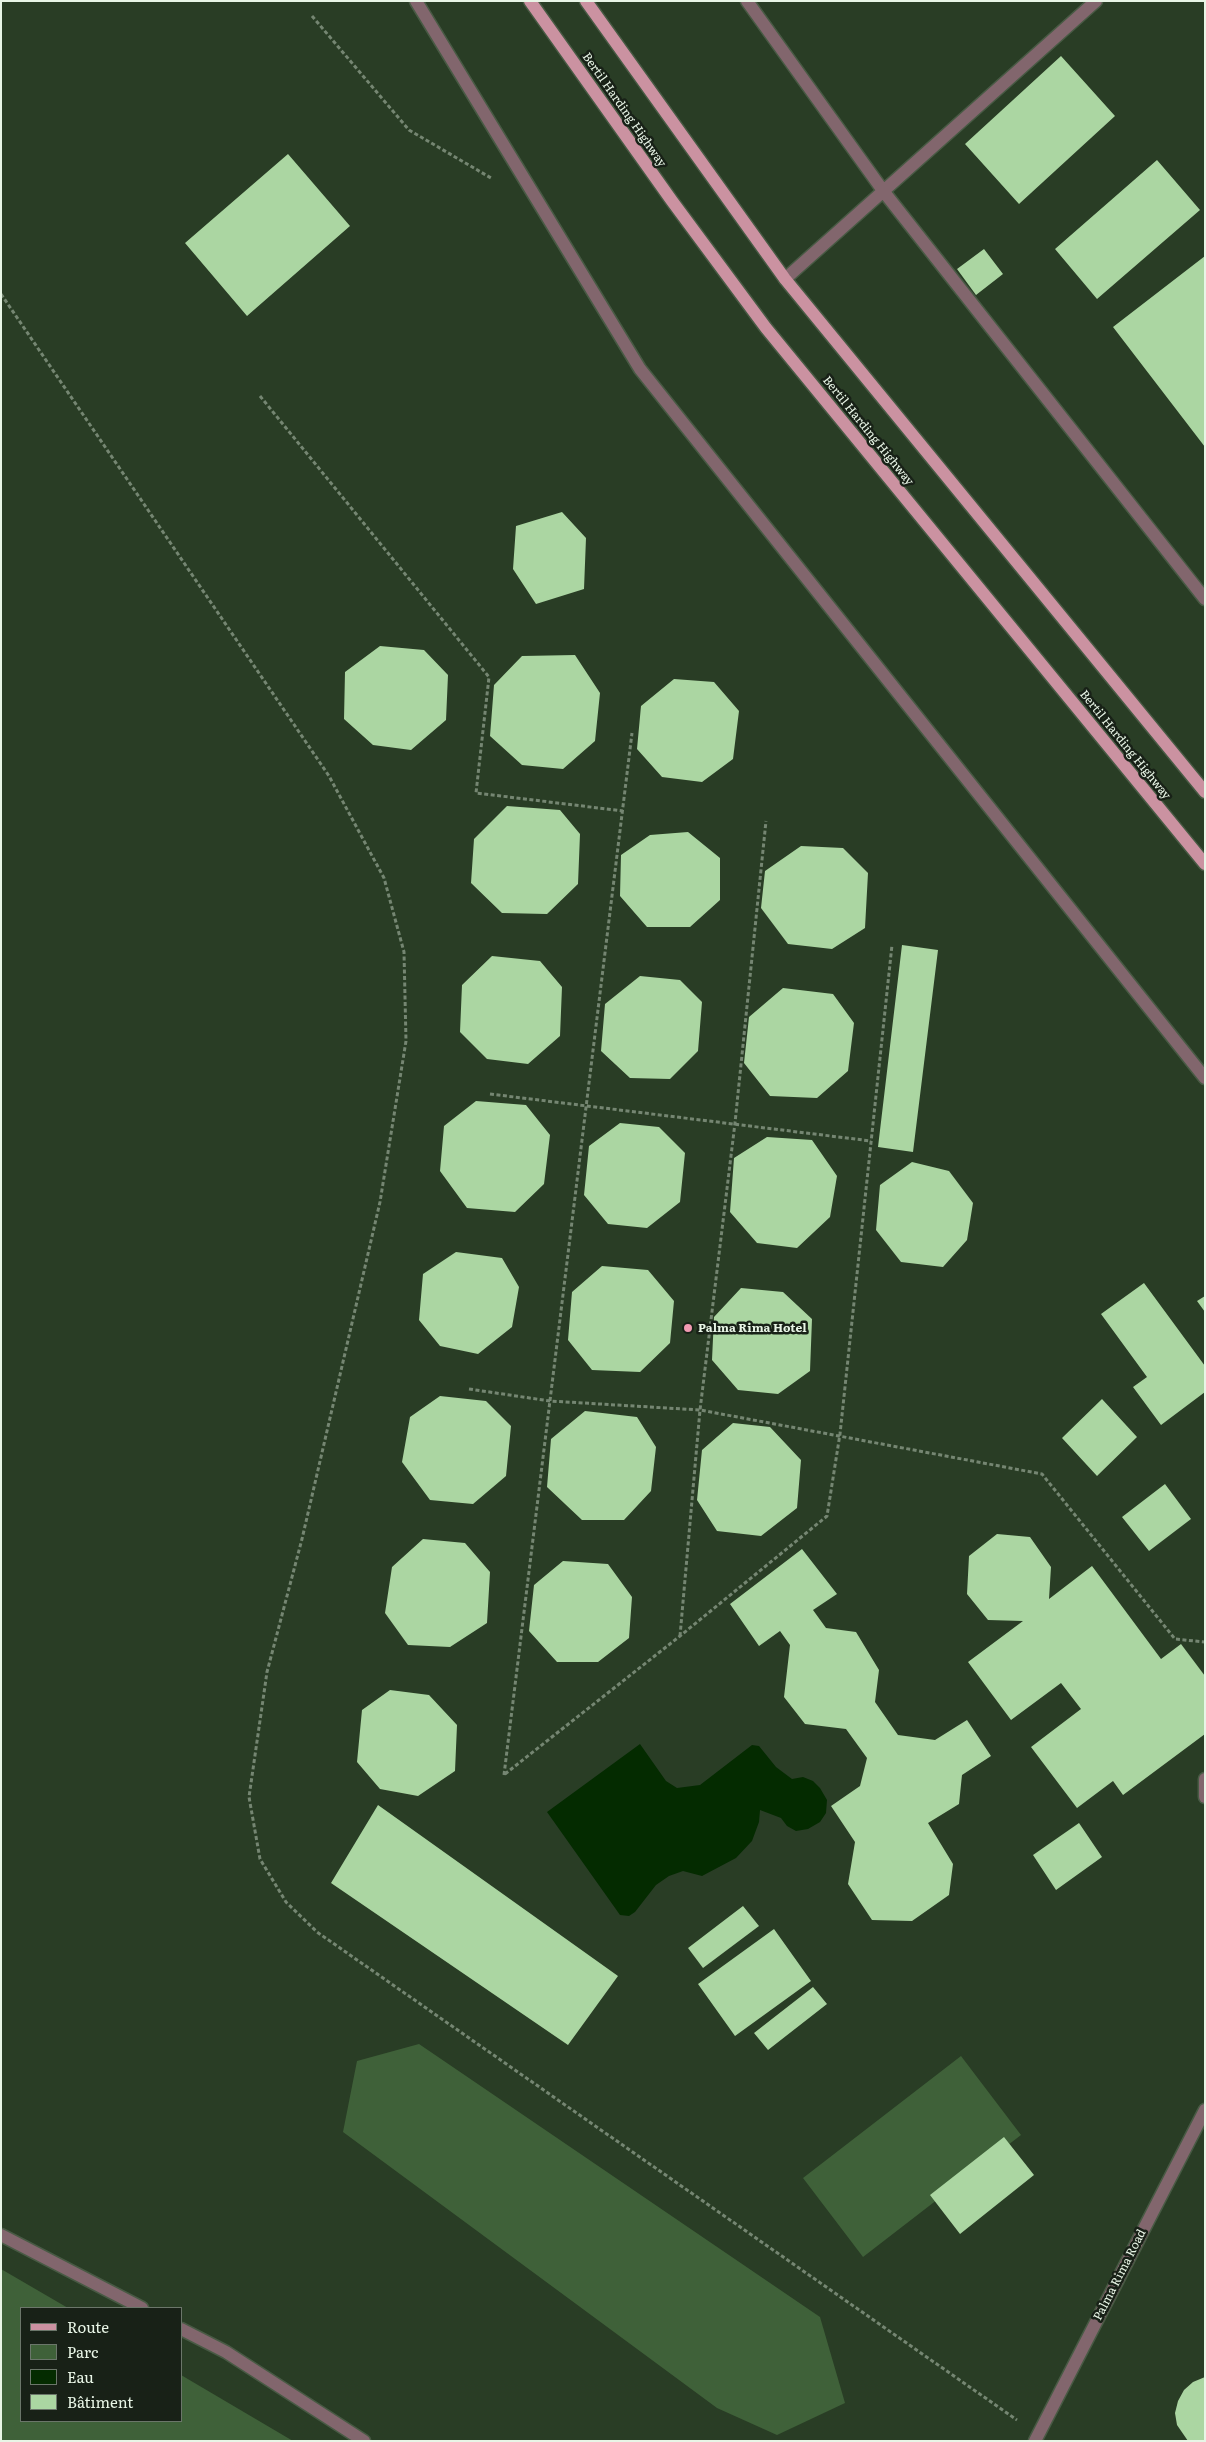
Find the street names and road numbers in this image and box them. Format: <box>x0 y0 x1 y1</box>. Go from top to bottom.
street label: Bertil Harding Highway <box>579 50 669 170</box>
street label: Bertil Harding Highway <box>819 373 917 489</box>
street label: Bertil Harding Highway <box>1076 687 1174 803</box>
street label: Palma Rima Road <box>1091 2227 1149 2323</box>

